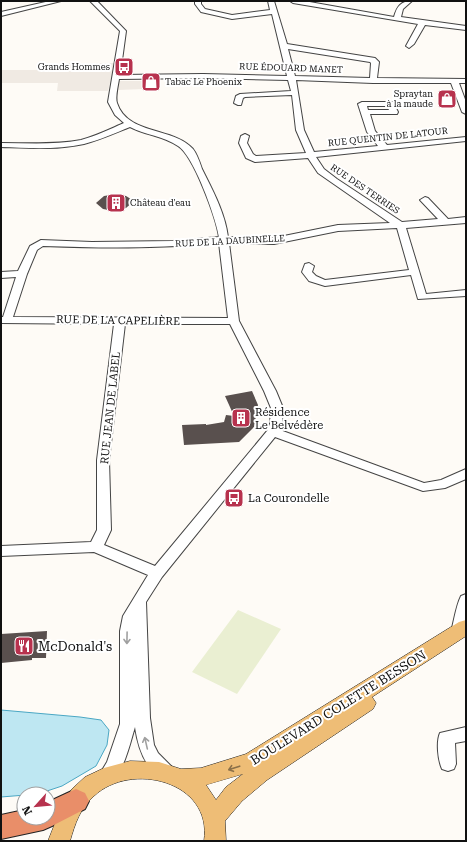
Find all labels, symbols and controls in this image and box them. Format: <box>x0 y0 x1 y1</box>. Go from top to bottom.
bus stop icon: Grands Hommes <box>113 56 135 78</box>
street label: RUE ÉDOUARD MANET <box>239 60 343 75</box>
place label: Grands Hommes <box>38 62 110 72</box>
shop icon: Tabac Le Phoenix <box>140 71 162 93</box>
place label: Tabac Le Phoenix <box>165 77 243 87</box>
shop icon: Spraytan à la maude <box>436 88 458 110</box>
place label: Spraytan à la maude <box>387 89 433 109</box>
street label: RUE QUENTIN DE LATOUR <box>327 126 449 148</box>
street label: RUE DES TERRIES <box>329 162 402 216</box>
building icon: Château d'eau <box>105 192 127 214</box>
place label: Château d'eau <box>130 198 191 208</box>
street label: RUE DE LA DAUBINELLE <box>175 233 285 249</box>
street label: RUE DE LA CAPELIÈRE <box>56 312 180 328</box>
street label: RUE JEAN DE LABEL <box>98 351 123 465</box>
place label: Résidence Le Belvédère <box>255 406 323 432</box>
building icon: Résidence Le Belvédère <box>230 407 252 429</box>
bus stop icon: La Courondelle <box>223 487 245 509</box>
place label: La Courondelle <box>248 492 329 505</box>
one-way arrow <box>123 631 131 644</box>
restaurant icon: McDonald's <box>13 635 35 657</box>
place label: McDonald's <box>38 639 112 654</box>
street label: BOULEVARD COLETTE BESSON <box>248 647 429 768</box>
one-way arrow <box>142 736 150 749</box>
one-way arrow <box>227 765 240 772</box>
north arrow <box>16 786 56 826</box>
text: N <box>20 803 35 817</box>

